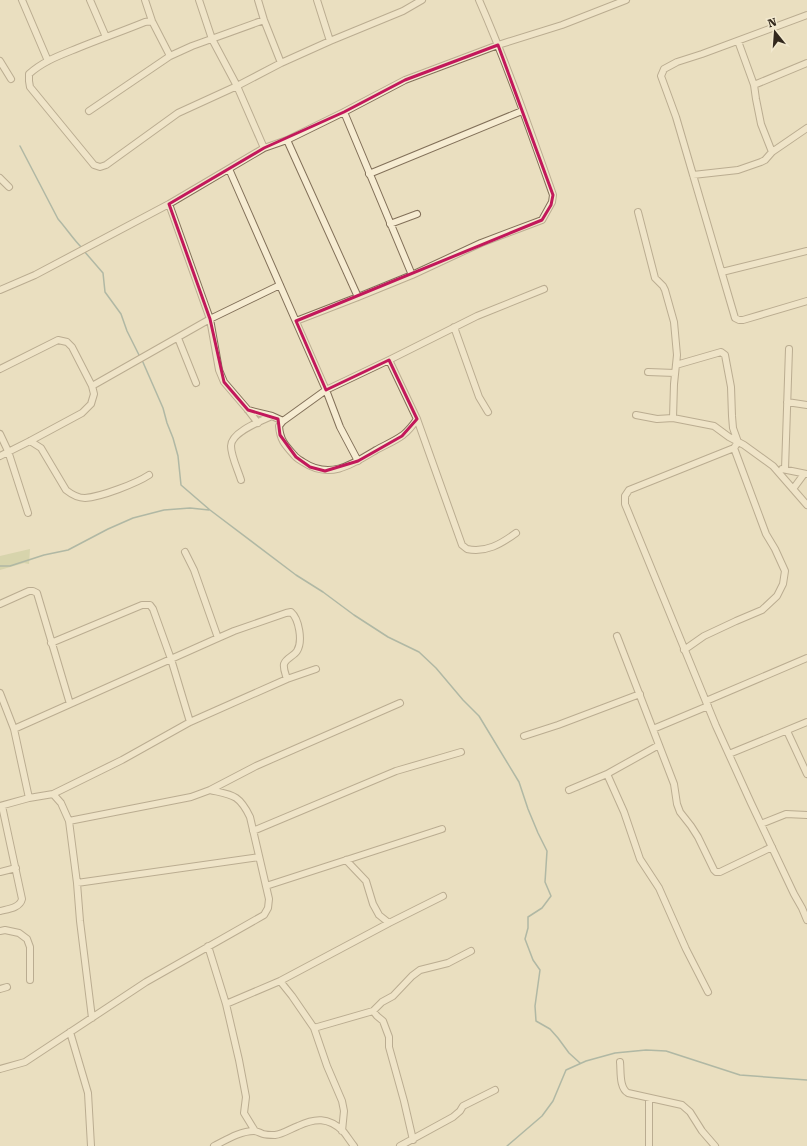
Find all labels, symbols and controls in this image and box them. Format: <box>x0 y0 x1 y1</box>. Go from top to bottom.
north arrow <box>755 12 795 52</box>
text: N <box>766 15 779 30</box>

